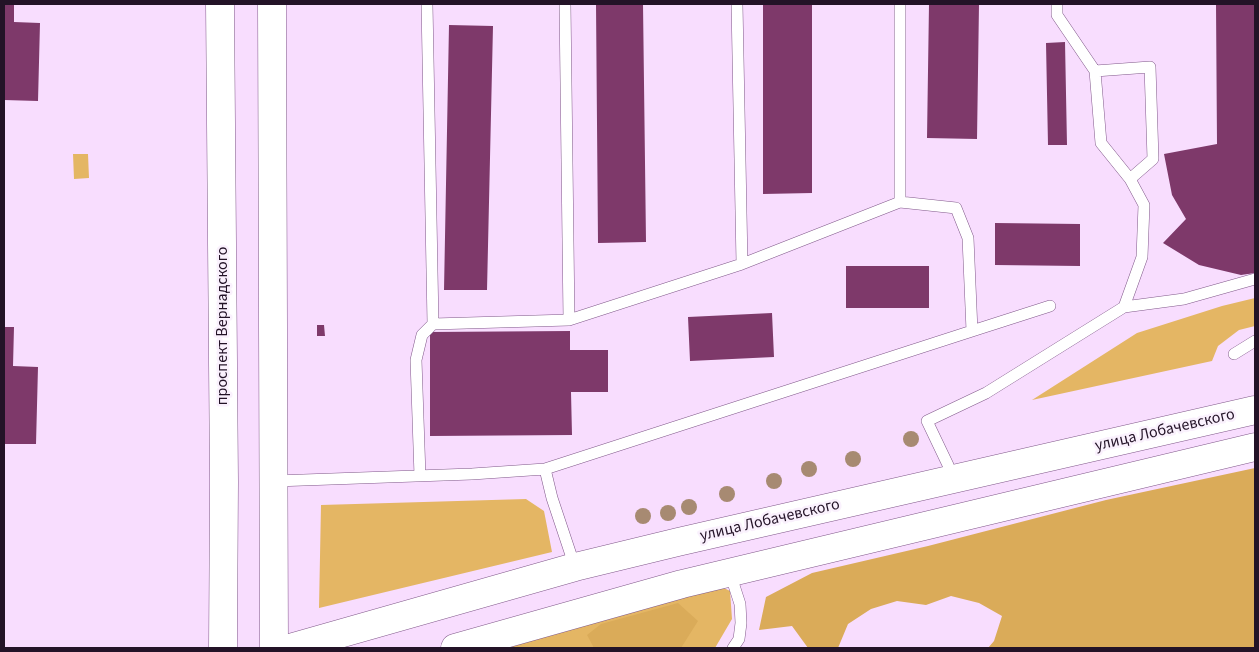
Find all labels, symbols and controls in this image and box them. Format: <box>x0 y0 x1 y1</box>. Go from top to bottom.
street label: проспект Вернадского <box>213 247 233 405</box>
street label: улица Лобачевского <box>1093 406 1237 456</box>
street label: улица Лобачевского <box>698 496 842 546</box>

